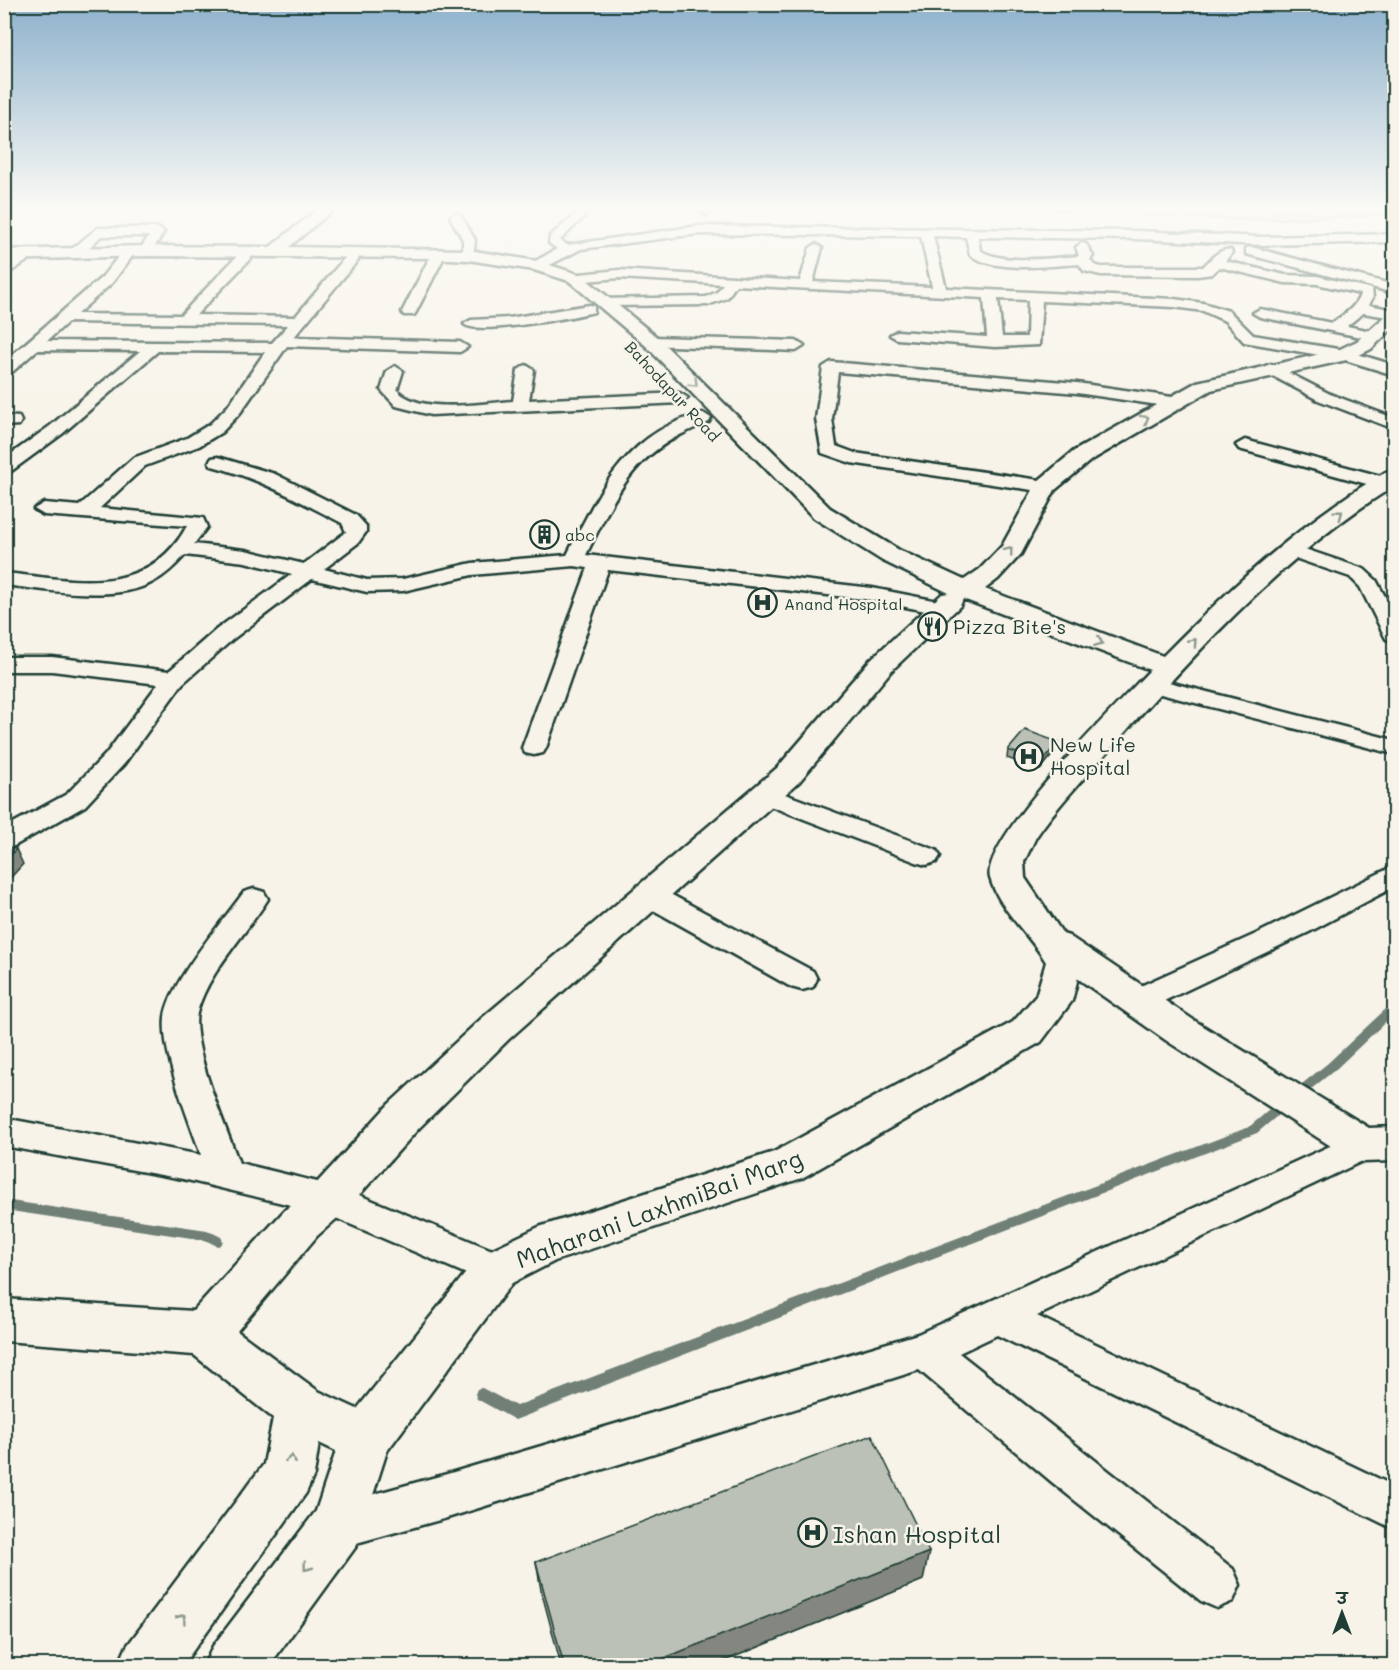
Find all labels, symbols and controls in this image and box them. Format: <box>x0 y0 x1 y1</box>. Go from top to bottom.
street label: Bahodapur Road <box>621 336 725 446</box>
one-way arrow <box>688 376 698 387</box>
one-way arrow <box>1139 415 1149 427</box>
one-way arrow <box>1332 510 1343 521</box>
building icon: abc <box>528 518 560 550</box>
place label: abc <box>565 524 595 545</box>
one-way arrow <box>1002 547 1013 558</box>
hospital icon: Anand Hospital <box>747 587 779 619</box>
place label: Anand Hospital <box>784 593 903 614</box>
restaurant icon: Pizza Bite's <box>916 610 948 642</box>
place label: Pizza Bite's <box>953 613 1066 639</box>
one-way arrow <box>1094 634 1104 647</box>
one-way arrow <box>1186 638 1197 649</box>
place label: New Life Hospital <box>1050 731 1136 780</box>
hospital icon: New Life Hospital <box>1013 740 1045 772</box>
street label: Maharani LaxhmiBai Marg <box>512 1142 806 1274</box>
one-way arrow <box>284 1454 297 1464</box>
hospital icon: Ishan Hospital <box>796 1517 828 1549</box>
place label: Ishan Hospital <box>833 1518 1001 1549</box>
one-way arrow <box>304 1561 315 1572</box>
north arrow <box>1312 1583 1372 1643</box>
text: उ <box>1335 1587 1349 1608</box>
one-way arrow <box>175 1614 186 1625</box>

